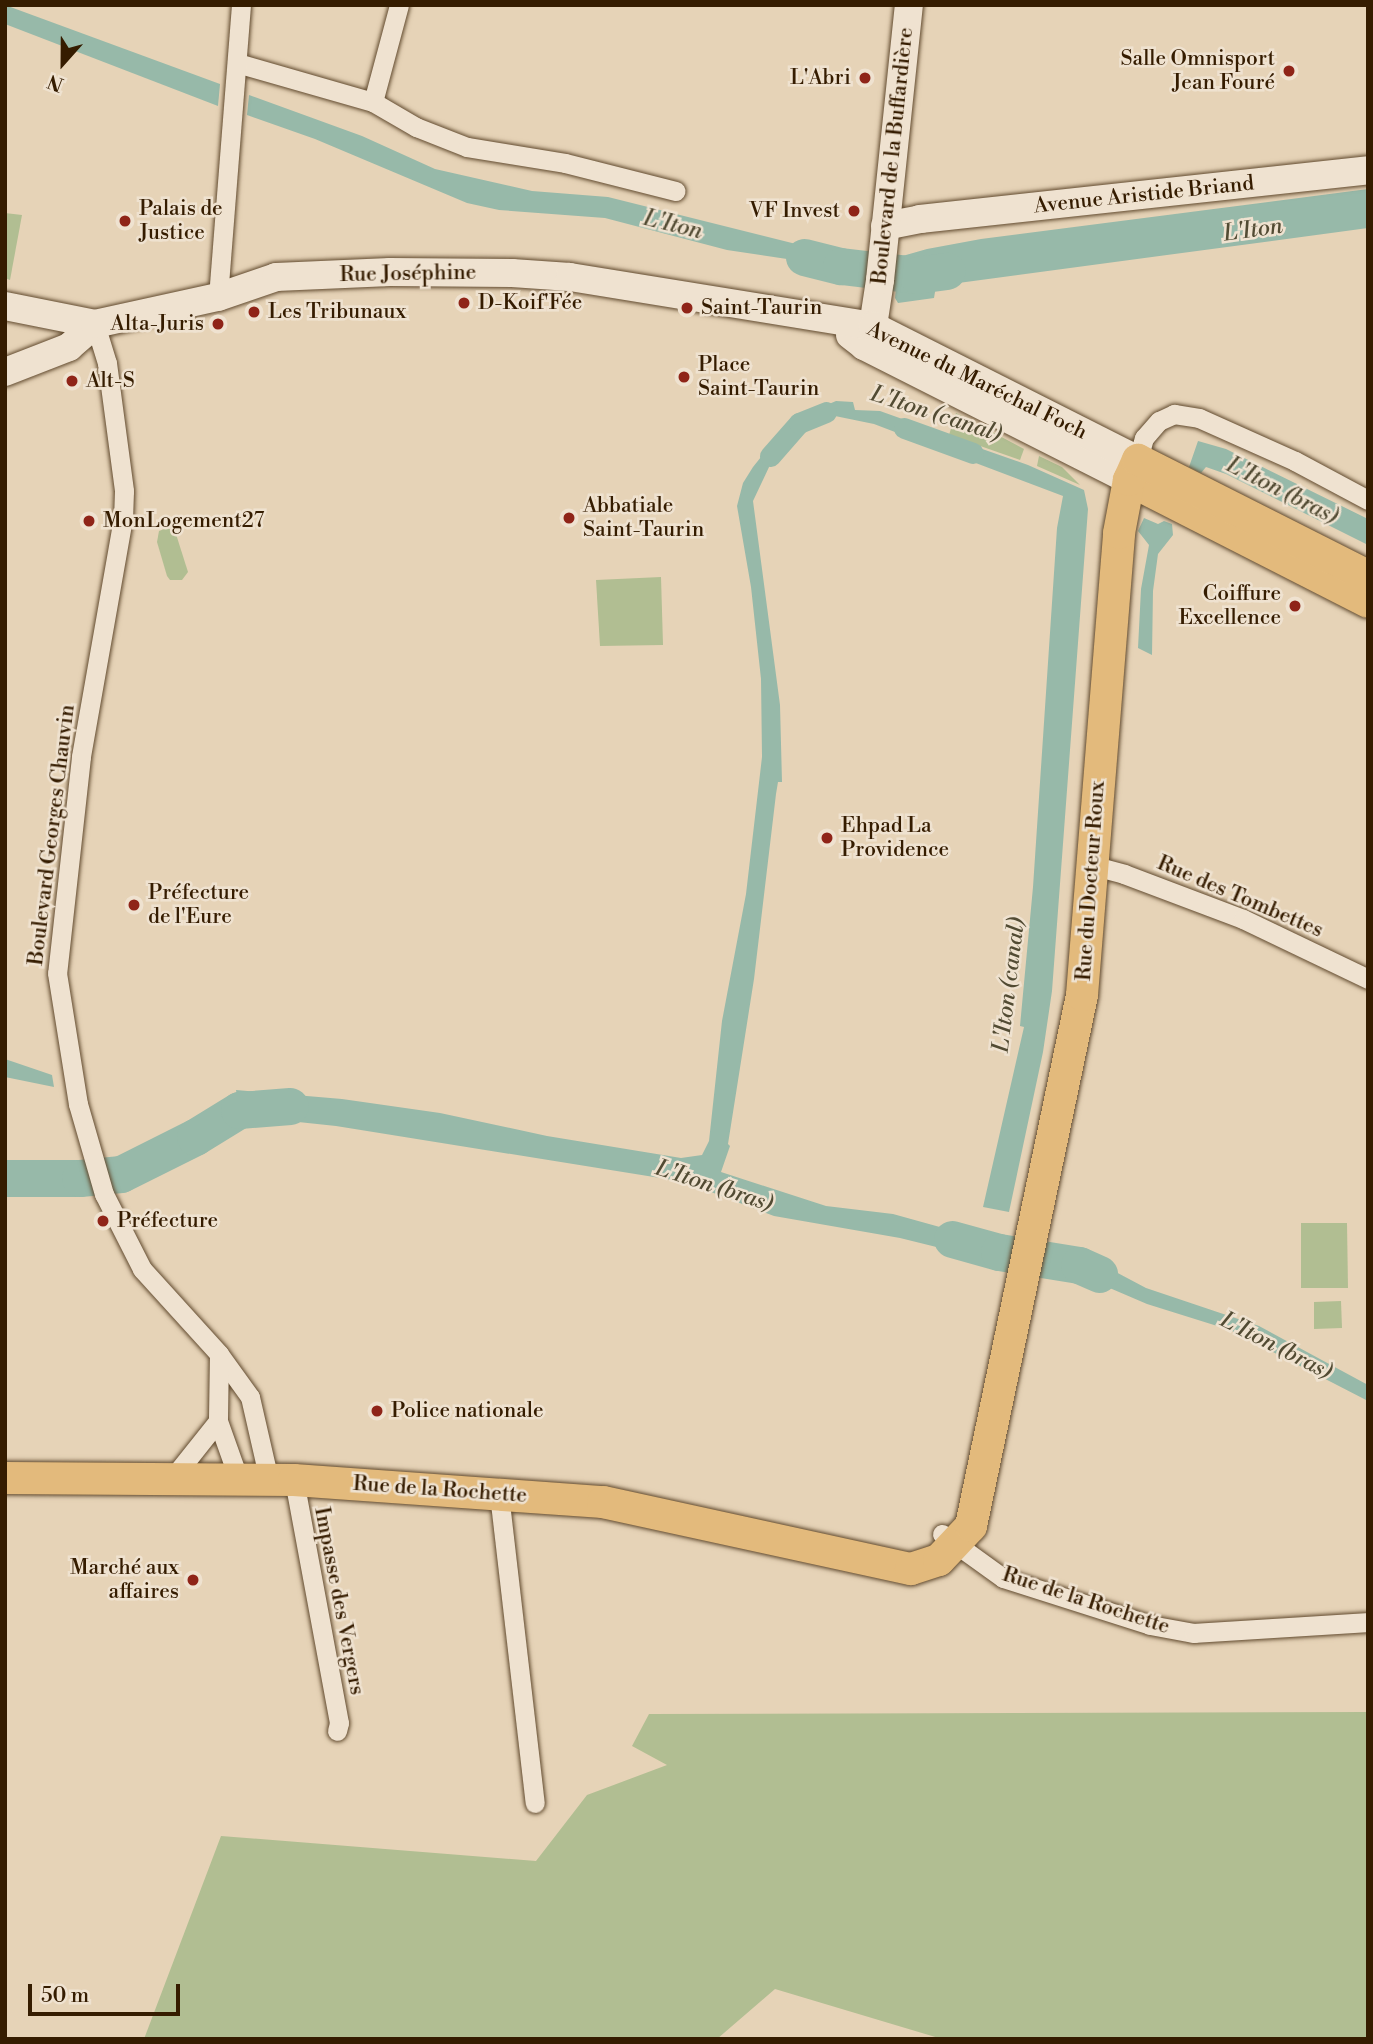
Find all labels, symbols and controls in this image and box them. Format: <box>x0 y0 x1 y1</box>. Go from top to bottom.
street label: Boulevard de la Buffardière <box>867 26 919 286</box>
north arrow <box>28 28 98 98</box>
place label: Salle Omnisport Jean Fouré <box>1120 46 1275 96</box>
marker: Salle Omnisport Jean Fouré <box>1281 63 1297 79</box>
place label: L'Abri <box>790 65 851 91</box>
text: N <box>44 69 67 97</box>
marker: L'Abri <box>857 70 873 86</box>
street label: Avenue Aristide Briand <box>1033 171 1255 219</box>
place label: Palais de Justice <box>139 196 223 246</box>
place label: VF Invest <box>749 198 840 224</box>
marker: VF Invest <box>846 203 862 219</box>
water label: L'Iton <box>641 204 705 246</box>
water label: L'Iton <box>1222 212 1284 248</box>
marker: Palais de Justice <box>117 213 133 229</box>
street label: Rue Joséphine <box>339 260 477 288</box>
place label: D-Koif'Fée <box>478 290 582 316</box>
marker: D-Koif'Fée <box>456 295 472 311</box>
place label: Saint-Taurin <box>701 295 822 321</box>
place label: Les Tribunaux <box>268 299 406 325</box>
marker: Saint-Taurin <box>679 300 695 316</box>
marker: Les Tribunaux <box>246 304 262 320</box>
place label: Alta-Juris <box>111 311 204 337</box>
marker: Alta-Juris <box>210 316 226 332</box>
street label: Avenue du Maréchal Foch <box>863 317 1091 445</box>
place label: Place Saint-Taurin <box>698 352 819 402</box>
place label: Alt-S <box>86 368 135 394</box>
marker: Place Saint-Taurin <box>676 369 692 385</box>
marker: Alt-S <box>64 373 80 389</box>
water label: L'Iton (canal) <box>867 380 1005 448</box>
water label: L'Iton (bras) <box>1222 451 1342 531</box>
place label: Abbatiale Saint-Taurin <box>583 493 704 543</box>
place label: MonLogement27 <box>103 508 264 534</box>
marker: Abbatiale Saint-Taurin <box>561 510 577 526</box>
marker: MonLogement27 <box>81 513 97 529</box>
place label: Coiffure Excellence <box>1178 581 1281 631</box>
marker: Coiffure Excellence <box>1287 598 1303 614</box>
street label: Boulevard Georges Chauvin <box>24 703 80 967</box>
street label: Rue du Docteur Roux <box>1071 780 1111 982</box>
place label: Ehpad La Providence <box>841 813 949 863</box>
marker: Ehpad La Providence <box>819 830 835 846</box>
street label: Rue des Tombettes <box>1153 851 1327 943</box>
place label: Préfecture de l'Eure <box>148 880 249 930</box>
marker: Préfecture de l'Eure <box>126 897 142 913</box>
water label: L'Iton (canal) <box>987 916 1031 1054</box>
water label: L'Iton (bras) <box>652 1154 776 1218</box>
place label: Préfecture <box>117 1208 218 1234</box>
marker: Préfecture <box>95 1213 111 1229</box>
water label: L'Iton (bras) <box>1216 1306 1336 1386</box>
place label: Police nationale <box>391 1398 544 1424</box>
marker: Police nationale <box>369 1403 385 1419</box>
street label: Rue de la Rochette <box>352 1471 528 1509</box>
street label: Impasse des Vergers <box>308 1505 370 1697</box>
place label: Marché aux affaires <box>70 1555 179 1605</box>
street label: Rue de la Rochette <box>999 1562 1173 1640</box>
marker: Marché aux affaires <box>185 1572 201 1588</box>
scale bar <box>32 1970 184 2014</box>
text: 50 m <box>41 1983 89 2009</box>

